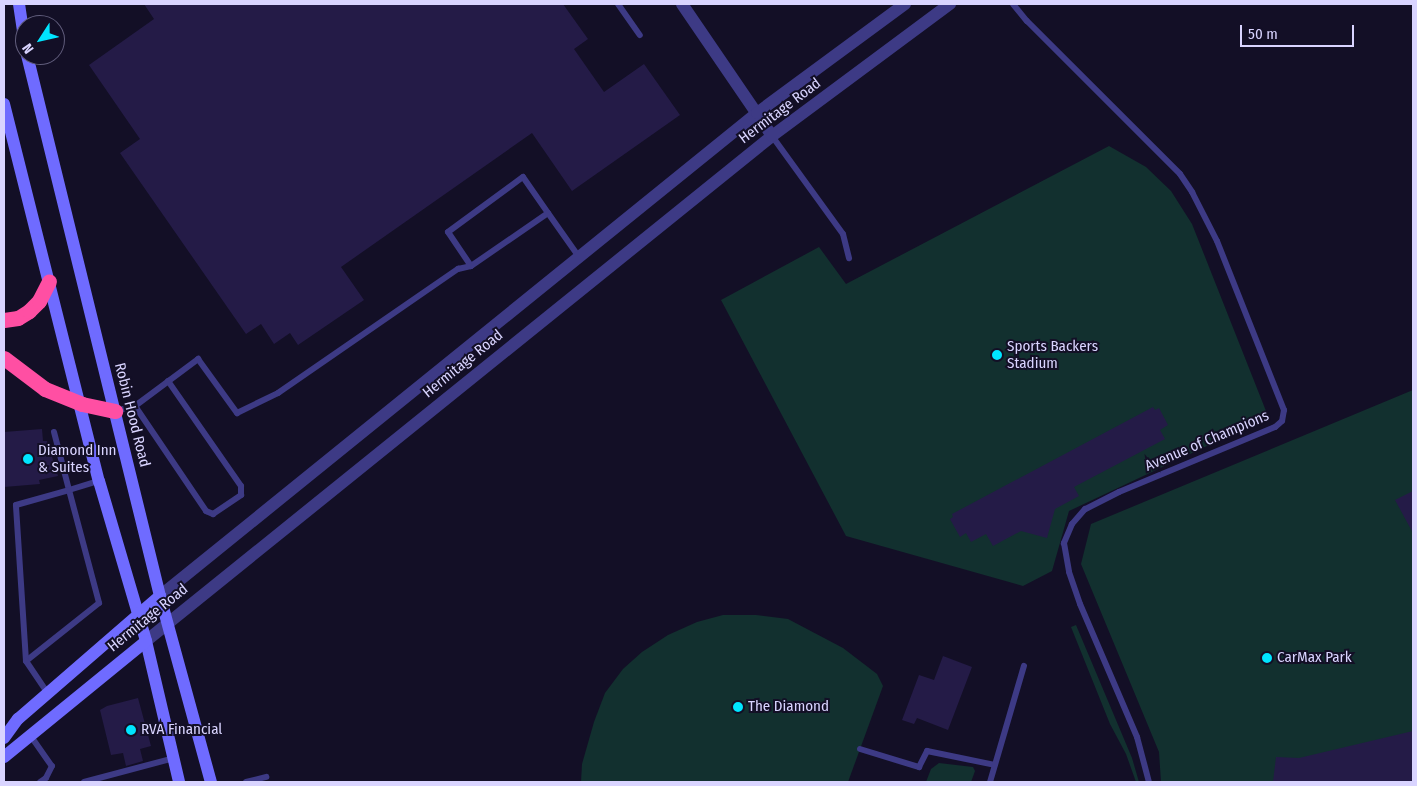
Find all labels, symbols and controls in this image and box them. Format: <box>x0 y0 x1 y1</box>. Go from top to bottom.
north arrow <box>15 15 65 65</box>
scale bar <box>1242 15 1356 47</box>
text: 50 m <box>1248 25 1278 43</box>
text: N <box>19 40 37 57</box>
street label: Hermitage Road <box>735 74 825 148</box>
street label: Hermitage Road <box>419 326 507 402</box>
place label: Sports Backers Stadium <box>1007 337 1098 372</box>
marker: Sports Backers Stadium <box>991 349 1003 361</box>
street label: Robin Hood Road <box>110 361 154 469</box>
street label: Avenue of Champions <box>1142 407 1272 475</box>
place label: Diamond Inn & Suites <box>38 441 116 476</box>
marker: Diamond Inn & Suites <box>22 453 34 465</box>
street label: Hermitage Road <box>104 580 192 656</box>
place label: CarMax Park <box>1277 649 1352 667</box>
marker: CarMax Park <box>1261 652 1273 664</box>
place label: The Diamond <box>748 698 829 716</box>
marker: The Diamond <box>732 701 744 713</box>
place label: RVA Financial <box>141 721 222 739</box>
marker: RVA Financial <box>125 724 137 736</box>

